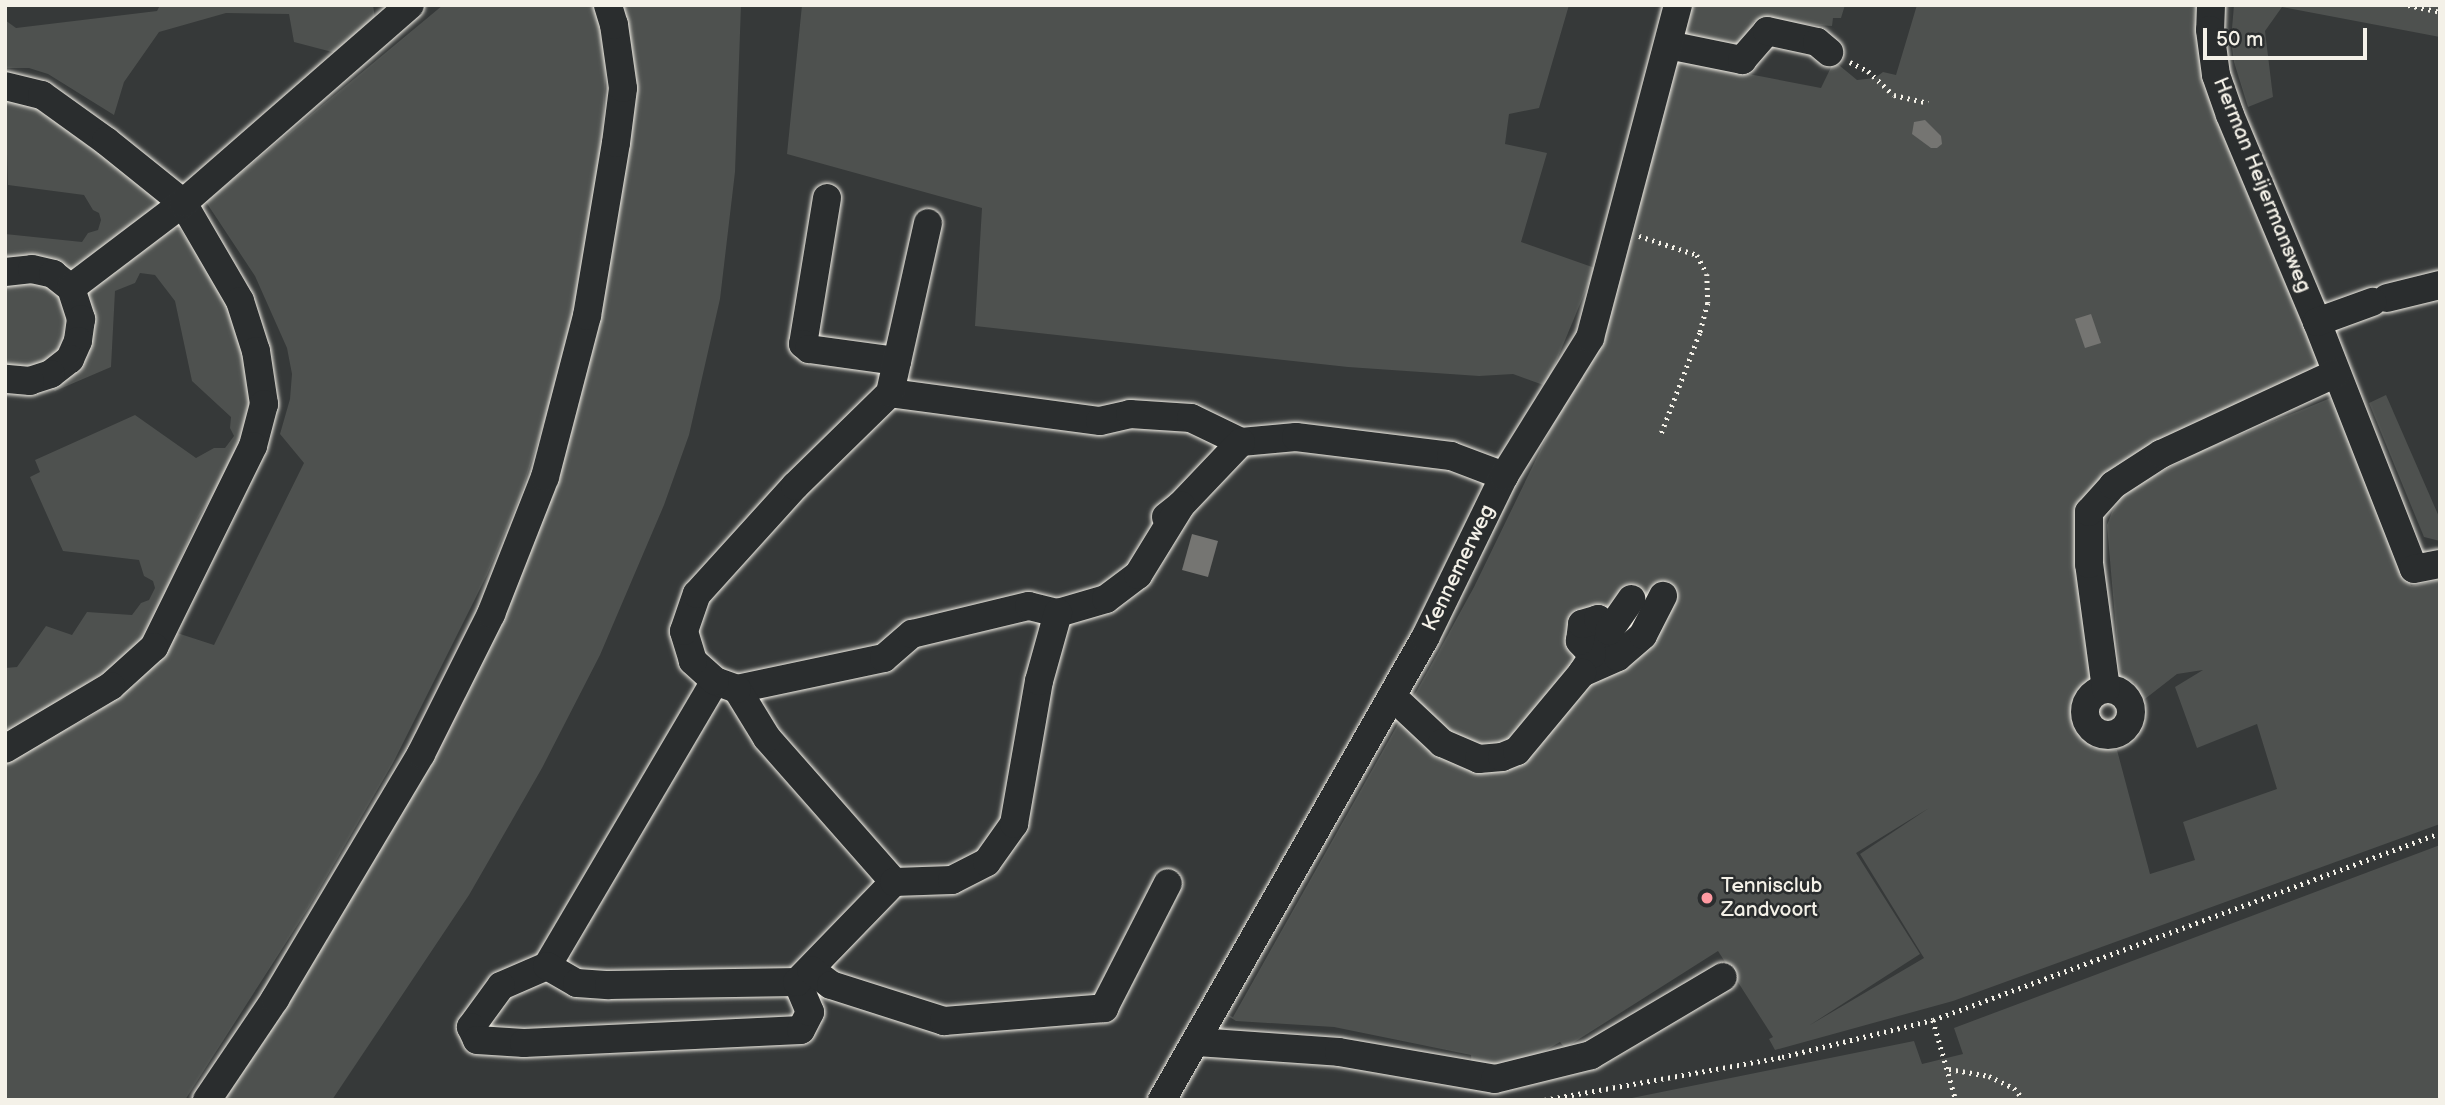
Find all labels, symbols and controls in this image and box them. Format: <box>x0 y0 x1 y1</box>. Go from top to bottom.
scale bar <box>2207 14 2372 58</box>
text: 50 m <box>2216 27 2263 52</box>
street label: Herman Heijermansweg <box>2207 74 2317 296</box>
street label: Kennemerweg <box>1417 501 1501 635</box>
place label: Tennisclub Zandvoort <box>1721 873 1822 923</box>
marker: Tennisclub Zandvoort <box>1699 890 1715 906</box>

